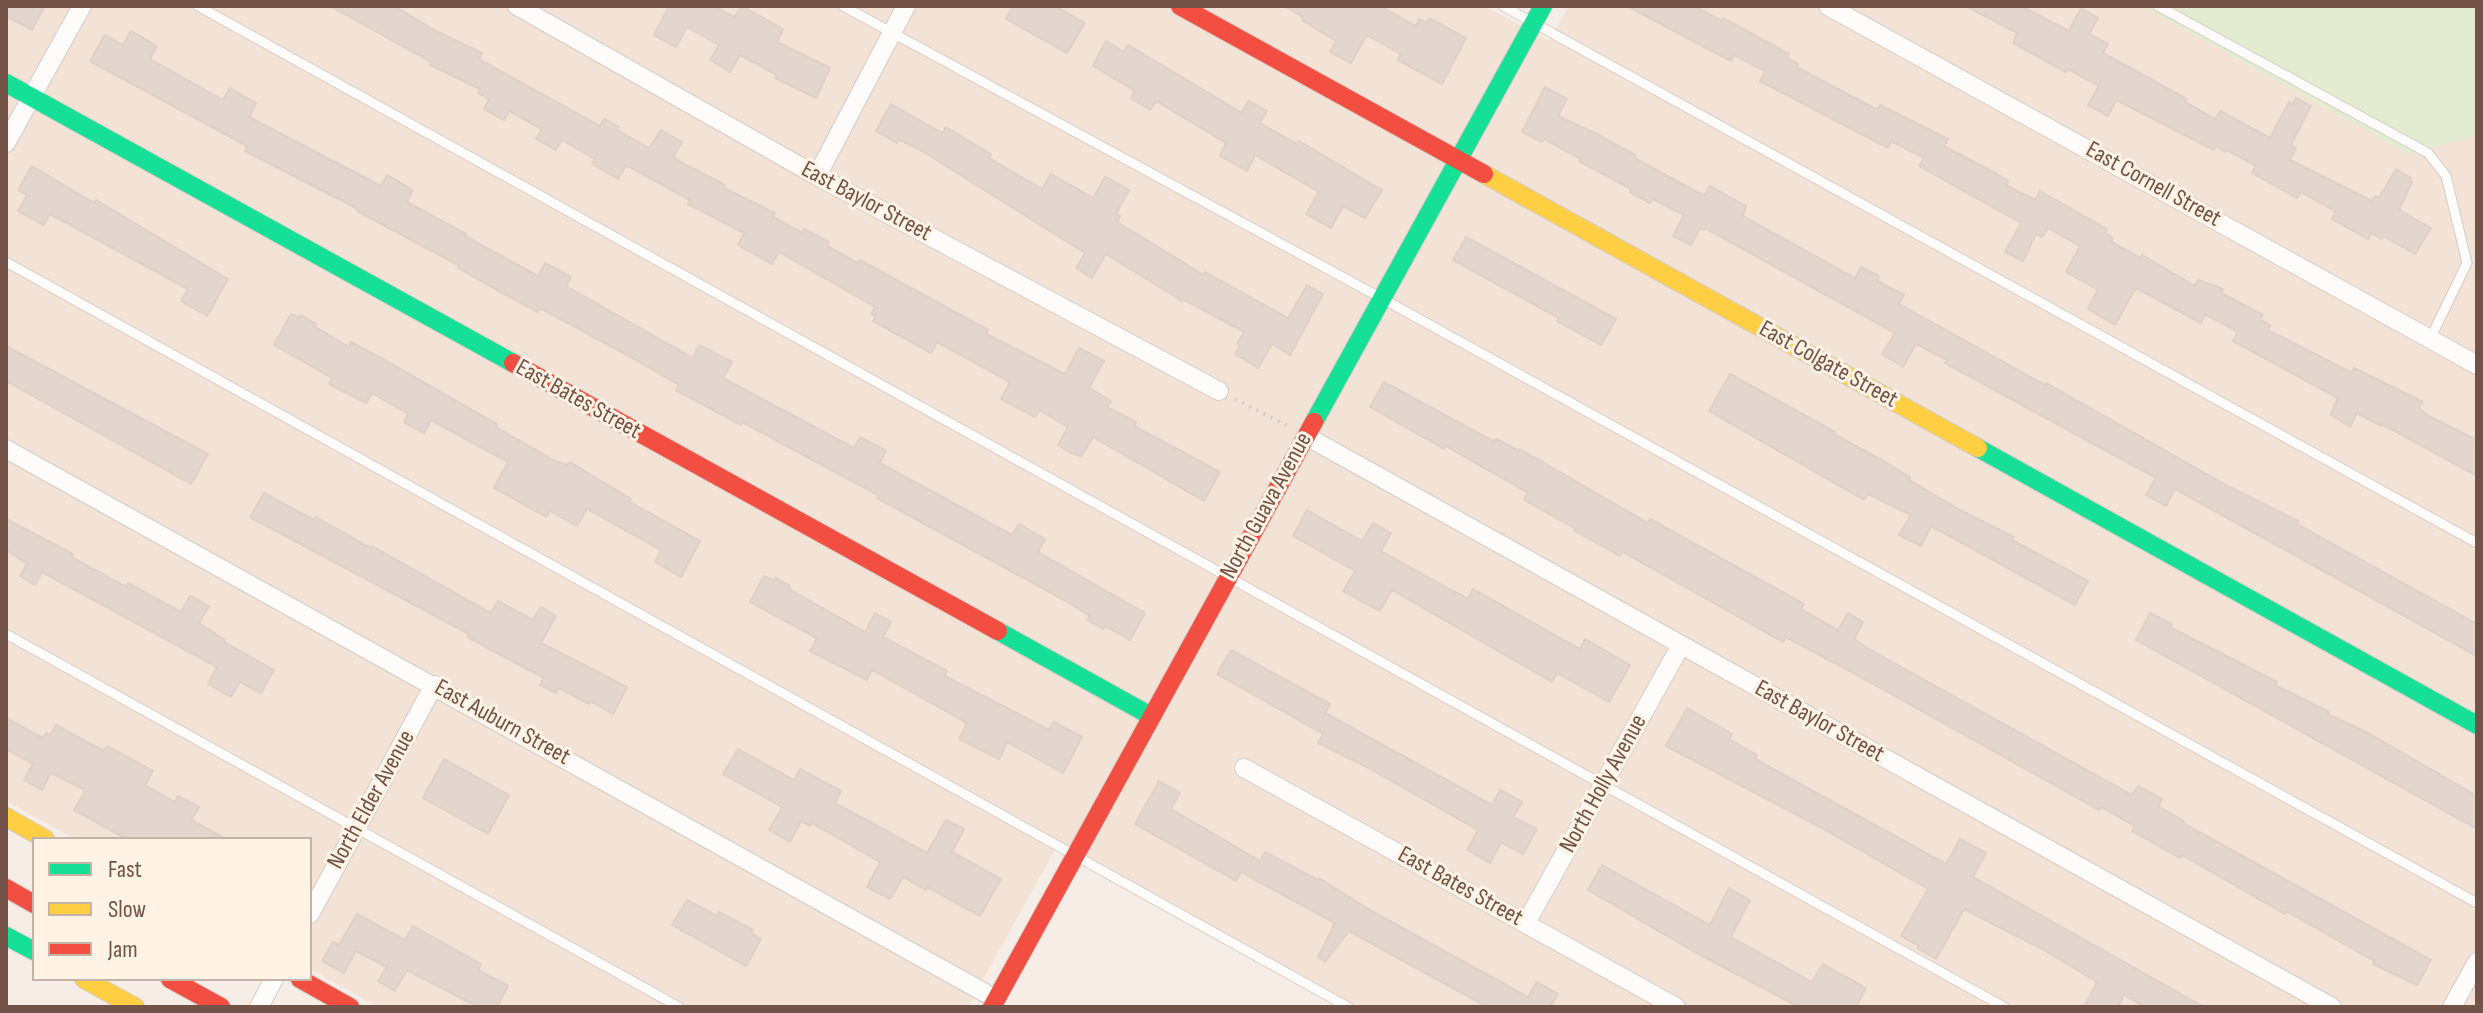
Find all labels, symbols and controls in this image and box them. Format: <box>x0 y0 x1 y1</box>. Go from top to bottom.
street label: East Cornell Street <box>2080 136 2226 234</box>
street label: East Baylor Street <box>796 156 936 248</box>
street label: East Colgate Street <box>1754 315 1902 415</box>
street label: East Bates Street <box>511 354 645 446</box>
street label: North Guava Avenue <box>1215 428 1319 584</box>
street label: East Auburn Street <box>429 674 575 772</box>
street label: East Baylor Street <box>1749 675 1889 769</box>
street label: North Holly Avenue <box>1554 710 1654 858</box>
street label: North Elder Avenue <box>322 726 422 874</box>
legend <box>32 837 312 981</box>
street label: East Bates Street <box>1393 841 1527 933</box>
text: Fast <box>108 855 142 884</box>
text: Slow <box>108 895 146 924</box>
text: Jam <box>108 935 138 964</box>

